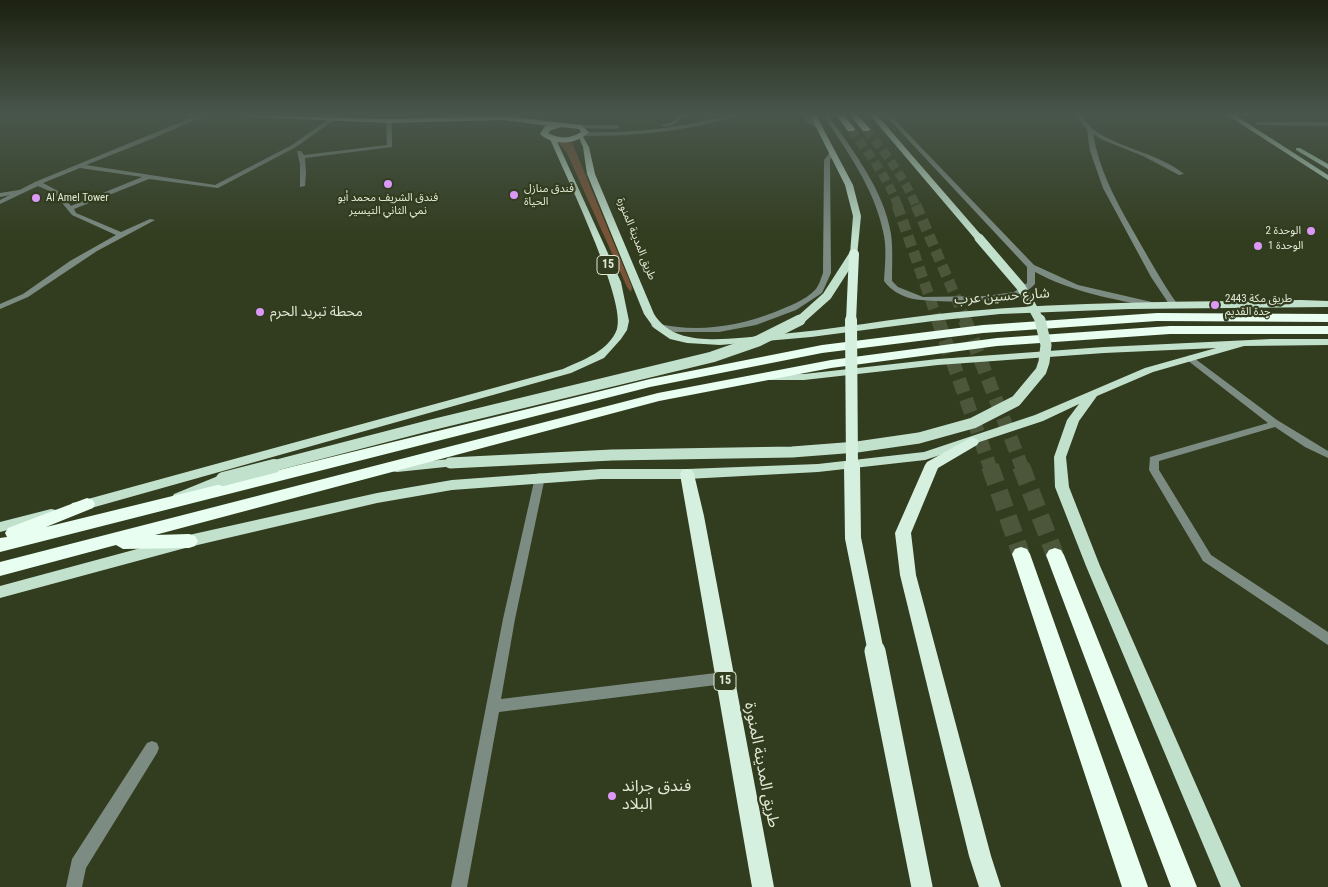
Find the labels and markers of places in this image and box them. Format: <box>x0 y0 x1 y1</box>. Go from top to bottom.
marker: فندق الشريف محمد أبو نمي الثاني التيسير <box>382 178 394 190</box>
place label: فندق منازل الحياة <box>524 182 574 208</box>
marker: فندق منازل الحياة <box>508 189 520 201</box>
place label: Al Amel Tower <box>46 191 109 205</box>
place label: فندق الشريف محمد أبو نمي الثاني التيسير <box>338 191 438 217</box>
marker: Al Amel Tower <box>30 192 42 204</box>
place label: الوحدة 2 <box>1266 224 1301 238</box>
marker: الوحدة 2 <box>1305 225 1317 237</box>
place label: الوحدة 1 <box>1268 239 1303 253</box>
marker: الوحدة 1 <box>1252 240 1264 252</box>
place label: 2443 طريق مكة جدة القديم <box>1225 292 1292 318</box>
marker: 2443 طريق مكة جدة القديم <box>1209 299 1221 311</box>
place label: محطة تبريد الحرم <box>270 304 363 320</box>
marker: محطة تبريد الحرم <box>254 306 266 318</box>
place label: فندق جراند البلاد <box>622 777 691 815</box>
marker: فندق جراند البلاد <box>606 790 618 802</box>

